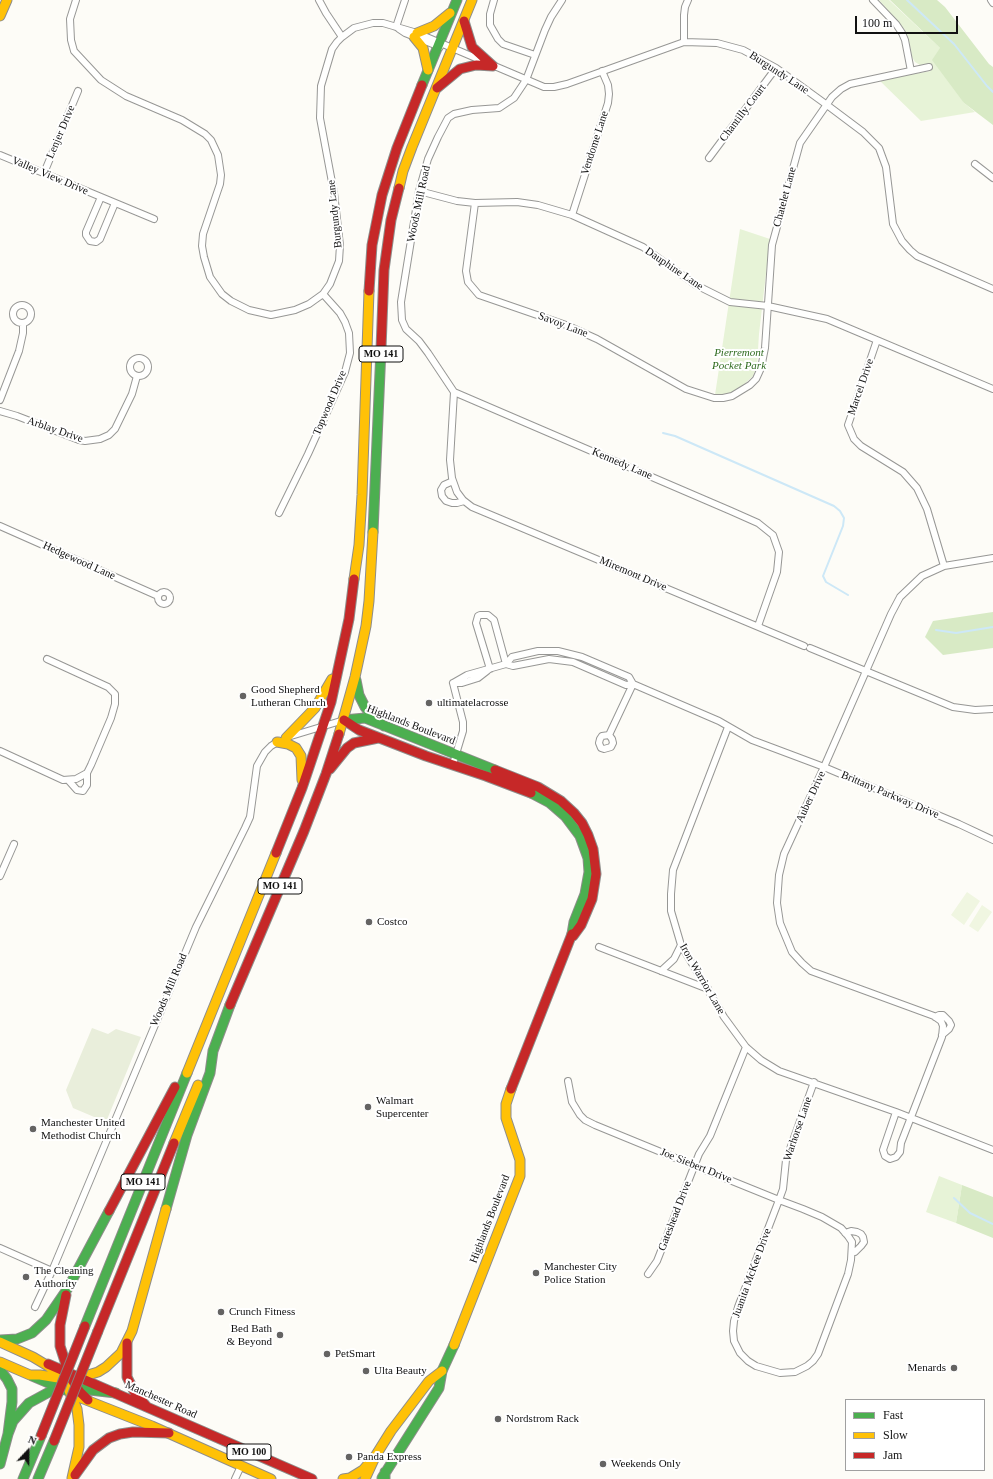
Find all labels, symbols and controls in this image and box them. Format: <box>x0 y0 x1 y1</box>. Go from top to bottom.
scale bar <box>857 8 960 34</box>
text: 100 m <box>862 16 892 30</box>
street label: Burgundy Lane <box>747 49 811 97</box>
street label: Chantilly Court <box>717 82 769 144</box>
street label: Lenjer Drive <box>44 103 78 161</box>
street label: Vendome Lane <box>578 109 612 177</box>
street label: Valley View Drive <box>10 154 90 198</box>
street label: Woods Mill Road <box>404 165 434 243</box>
street label: Chatelet Lane <box>771 166 799 228</box>
street label: Burgundy Lane <box>325 179 345 249</box>
street label: Dauphine Lane <box>642 245 706 293</box>
street label: Savoy Lane <box>536 309 590 341</box>
road number: MO 141 <box>359 346 403 362</box>
park label: Pierremont Pocket Park <box>712 346 766 372</box>
street label: Marcel Drive <box>845 357 877 417</box>
street label: Topwood Drive <box>310 369 350 437</box>
street label: Arblay Drive <box>25 414 85 446</box>
street label: Kennedy Lane <box>590 445 654 483</box>
street label: Hedgewood Lane <box>41 539 117 583</box>
street label: Miremont Drive <box>597 554 669 594</box>
place label: Good Shepherd Lutheran Church <box>251 683 326 709</box>
marker: Good Shepherd Lutheran Church <box>238 691 248 701</box>
place label: ultimatelacrosse <box>437 696 508 710</box>
marker: ultimatelacrosse <box>424 698 434 708</box>
street label: Highlands Boulevard <box>365 702 457 748</box>
street label: Brittany Parkway Drive <box>839 768 941 822</box>
street label: Auber Drive <box>793 769 829 825</box>
road number: MO 141 <box>258 878 302 894</box>
place label: Costco <box>377 915 408 929</box>
marker: Costco <box>364 917 374 927</box>
street label: Iron Warrior Lane <box>676 941 728 1017</box>
street label: Woods Mill Road <box>148 952 190 1028</box>
place label: Walmart Supercenter <box>376 1094 429 1120</box>
street label: Warhorse Lane <box>781 1095 815 1163</box>
marker: Walmart Supercenter <box>363 1102 373 1112</box>
place label: Manchester United Methodist Church <box>41 1116 125 1142</box>
marker: Manchester United Methodist Church <box>28 1124 38 1134</box>
street label: Joe Siebert Drive <box>658 1146 734 1186</box>
street label: Highlands Boulevard <box>467 1173 513 1265</box>
road number: MO 141 <box>121 1174 165 1190</box>
street label: Gateshead Drive <box>656 1179 694 1253</box>
street label: Juanita McKee Drive <box>730 1227 774 1319</box>
place label: Manchester City Police Station <box>544 1260 617 1286</box>
place label: The Cleaning Authority <box>34 1264 94 1290</box>
marker: Manchester City Police Station <box>531 1268 541 1278</box>
marker: The Cleaning Authority <box>21 1272 31 1282</box>
place label: Crunch Fitness <box>229 1305 295 1319</box>
marker: Crunch Fitness <box>216 1307 226 1317</box>
place label: Bed Bath & Beyond <box>226 1322 272 1348</box>
marker: Bed Bath & Beyond <box>275 1330 285 1340</box>
place label: PetSmart <box>335 1347 375 1361</box>
marker: PetSmart <box>322 1349 332 1359</box>
place label: Menards <box>908 1361 946 1375</box>
marker: Menards <box>949 1363 959 1373</box>
place label: Ulta Beauty <box>374 1364 427 1378</box>
marker: Ulta Beauty <box>361 1366 371 1376</box>
street label: Manchester Road <box>123 1378 199 1422</box>
legend <box>845 1399 985 1471</box>
text: Fast <box>883 1408 903 1422</box>
place label: Nordstrom Rack <box>506 1412 579 1426</box>
marker: Nordstrom Rack <box>493 1414 503 1424</box>
text: Slow <box>883 1428 908 1442</box>
north arrow <box>8 1431 48 1471</box>
text: N <box>27 1433 38 1447</box>
road number: MO 100 <box>227 1444 271 1460</box>
text: Jam <box>883 1448 902 1462</box>
place label: Panda Express <box>357 1450 421 1464</box>
marker: Panda Express <box>344 1452 354 1462</box>
place label: Weekends Only <box>611 1457 681 1471</box>
marker: Weekends Only <box>598 1459 608 1469</box>

